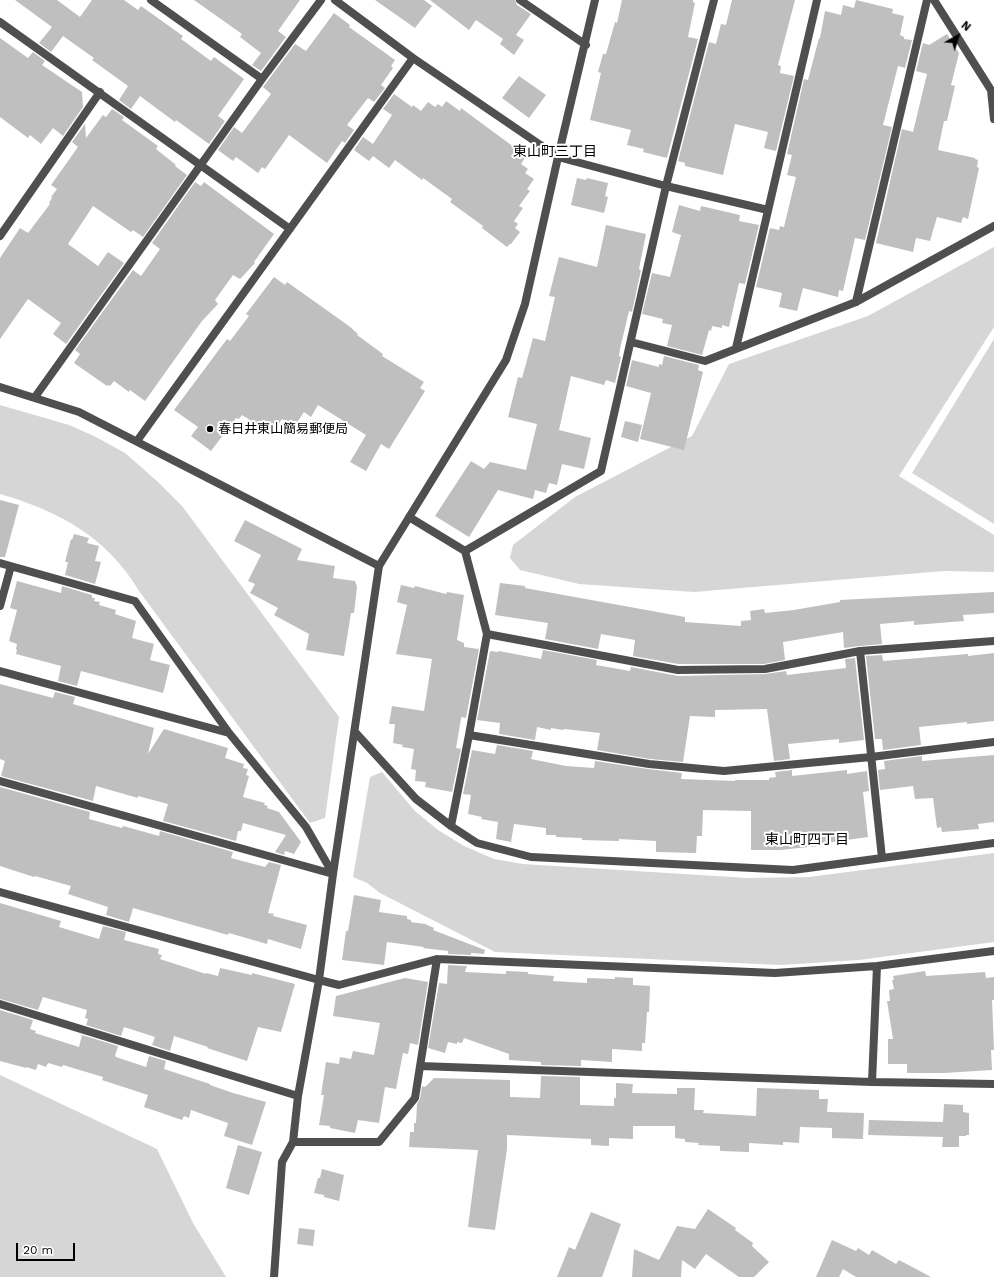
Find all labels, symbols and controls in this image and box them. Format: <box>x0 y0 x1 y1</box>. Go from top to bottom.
north arrow <box>938 16 978 56</box>
text: N <box>959 19 973 34</box>
district label: 東山町三丁目 <box>513 144 597 160</box>
place label: 春日井東山簡易郵便局 <box>218 421 348 437</box>
marker: 春日井東山簡易郵便局 <box>205 424 215 434</box>
district label: 東山町四丁目 <box>765 832 849 848</box>
scale bar <box>18 1235 77 1261</box>
text: 20 m <box>23 1243 53 1257</box>

